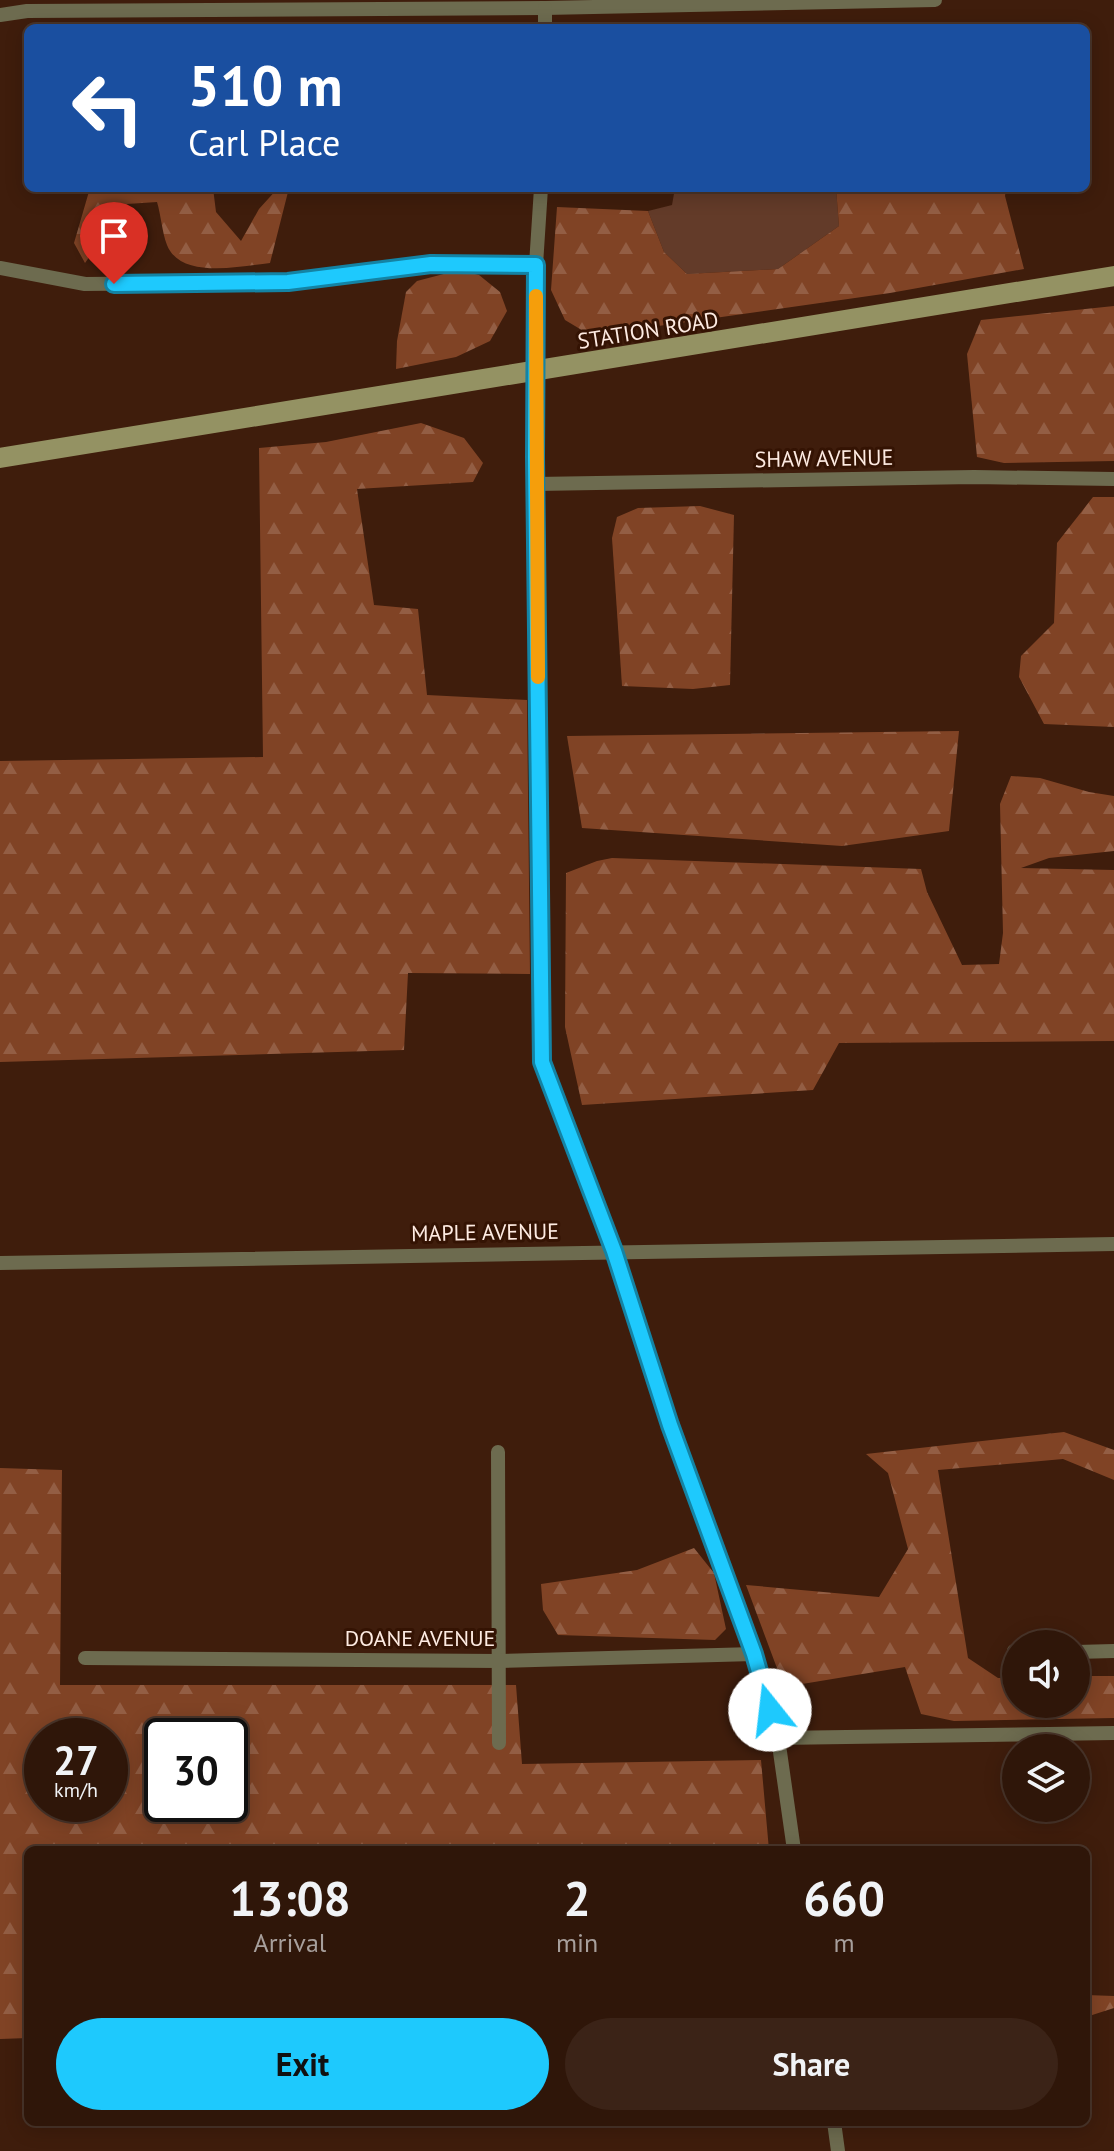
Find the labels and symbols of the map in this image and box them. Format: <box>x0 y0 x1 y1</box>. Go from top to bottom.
pin <box>80 202 148 284</box>
street label: STATION ROAD <box>576 305 720 355</box>
street label: SHAW AVENUE <box>754 443 894 473</box>
street label: MAPLE AVENUE <box>411 1217 559 1247</box>
street label: DOANE AVENUE <box>345 1624 495 1652</box>
position arrow <box>728 1668 812 1752</box>
speed limit sign: 30 <box>144 1718 248 1822</box>

